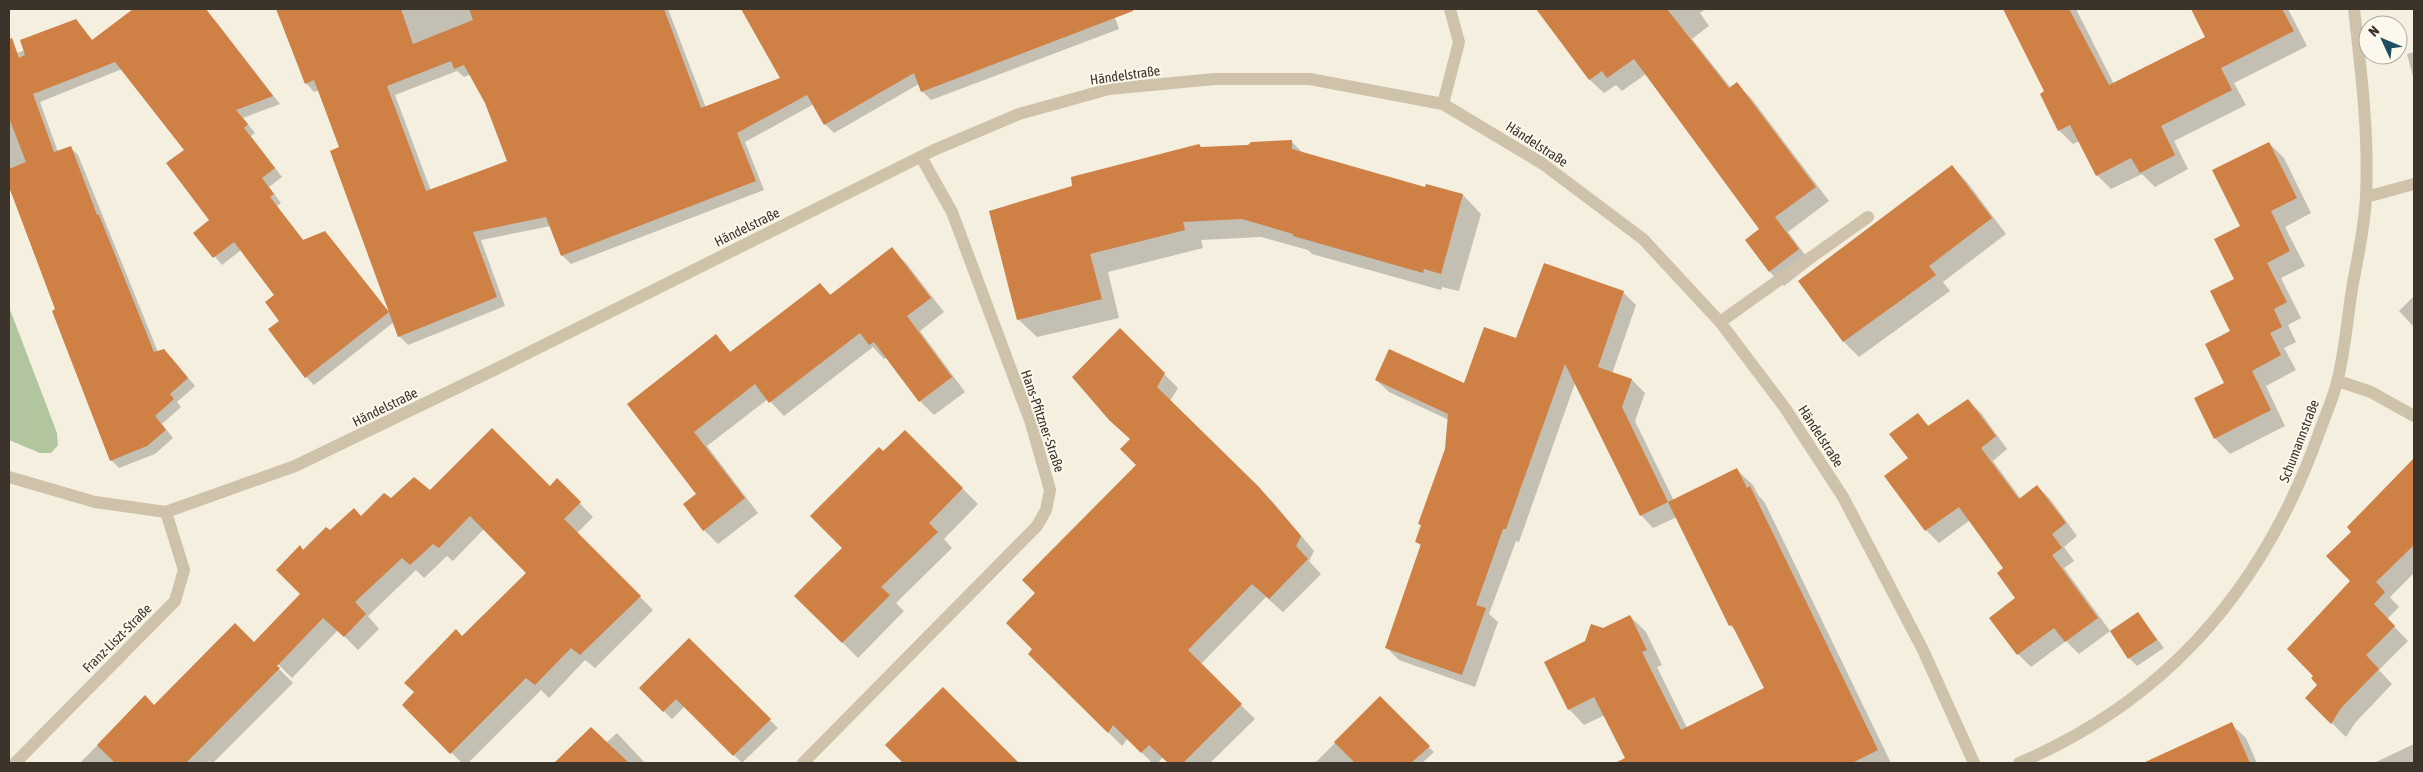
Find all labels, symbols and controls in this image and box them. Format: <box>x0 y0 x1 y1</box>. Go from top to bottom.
north arrow <box>2358 15 2408 65</box>
text: N <box>2365 22 2382 39</box>
street label: Händelstraße <box>1089 62 1161 88</box>
street label: Händelstraße <box>1503 118 1571 170</box>
street label: Händelstraße <box>712 204 782 250</box>
street label: Hans-Pfitzner-Straße <box>1018 368 1068 474</box>
street label: Händelstraße <box>350 384 420 430</box>
street label: Schumannstraße <box>2276 397 2322 485</box>
street label: Händelstraße <box>1795 402 1847 470</box>
street label: Franz-Liszt-Straße <box>79 600 155 676</box>

